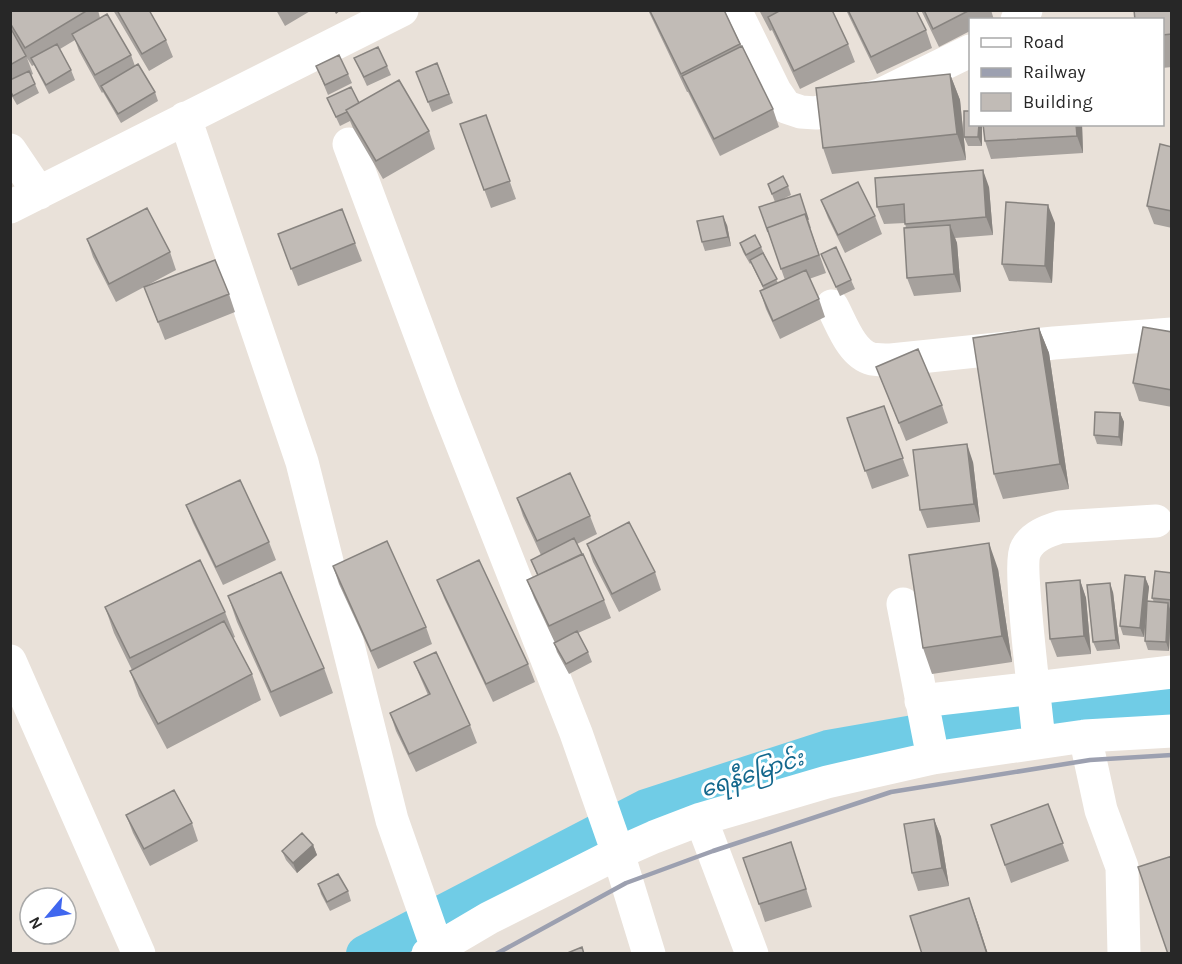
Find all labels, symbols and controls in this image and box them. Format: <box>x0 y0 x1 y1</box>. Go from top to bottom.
legend <box>969 18 1164 126</box>
text: Road <box>1023 31 1064 53</box>
text: Railway <box>1023 61 1086 83</box>
text: Building <box>1023 91 1093 113</box>
water label: ရေနီမြောင်း <box>696 742 810 808</box>
north arrow <box>18 886 78 946</box>
text: N <box>24 913 46 933</box>

